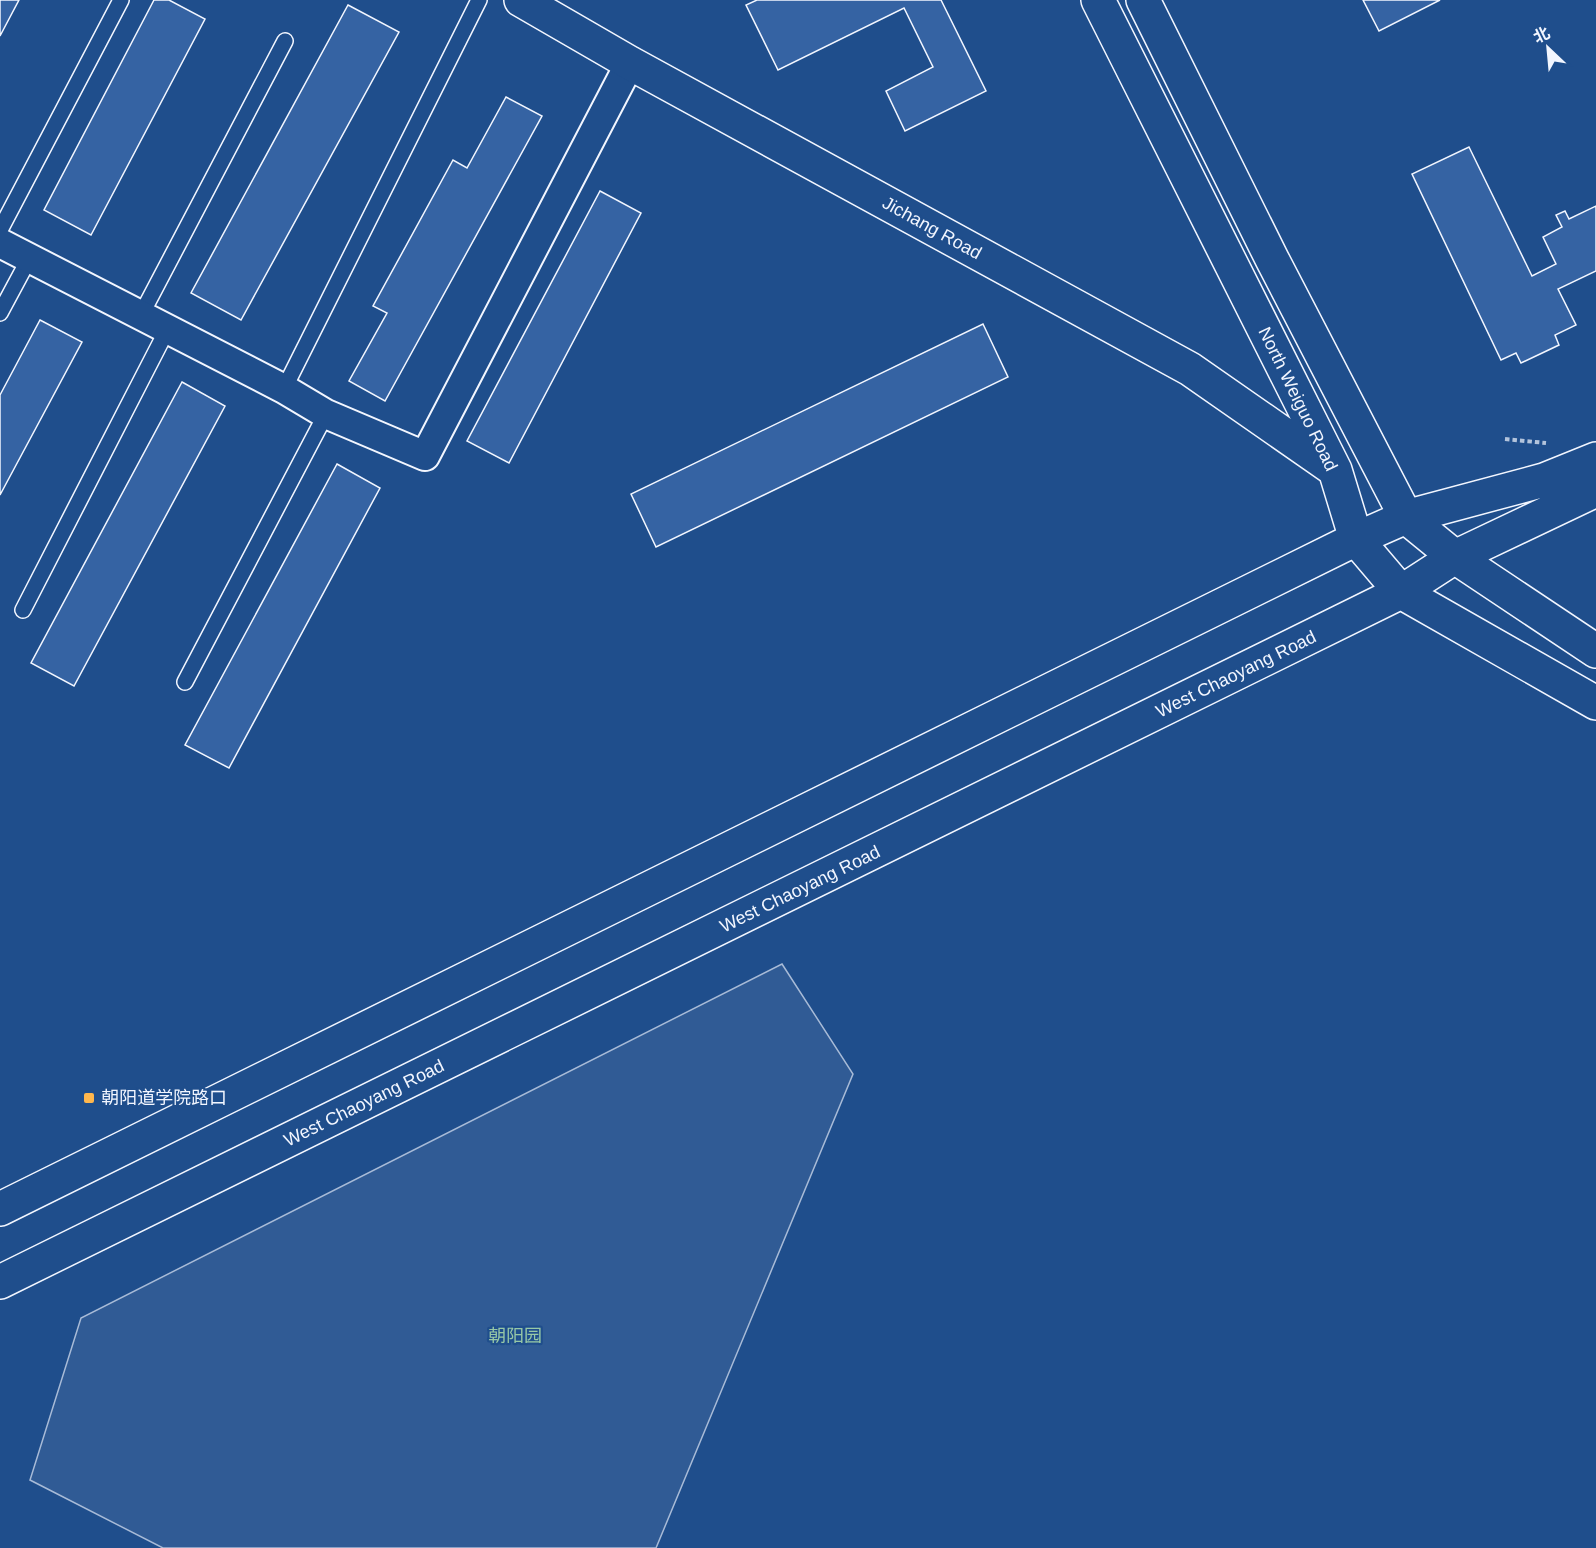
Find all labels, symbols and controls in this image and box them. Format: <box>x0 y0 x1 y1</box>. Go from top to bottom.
north arrow <box>1518 18 1578 78</box>
text: 北 <box>1531 24 1553 46</box>
street label: Jichang Road <box>879 193 985 263</box>
street label: North Weiguo Road <box>1254 324 1342 474</box>
street label: West Chaoyang Road <box>1153 626 1319 722</box>
street label: West Chaoyang Road <box>717 841 883 937</box>
street label: West Chaoyang Road <box>281 1055 447 1151</box>
place label: 朝阳道学院路口 <box>101 1088 227 1108</box>
marker: 朝阳道学院路口 <box>82 1091 96 1105</box>
park label: 朝阳园 <box>488 1326 542 1346</box>

